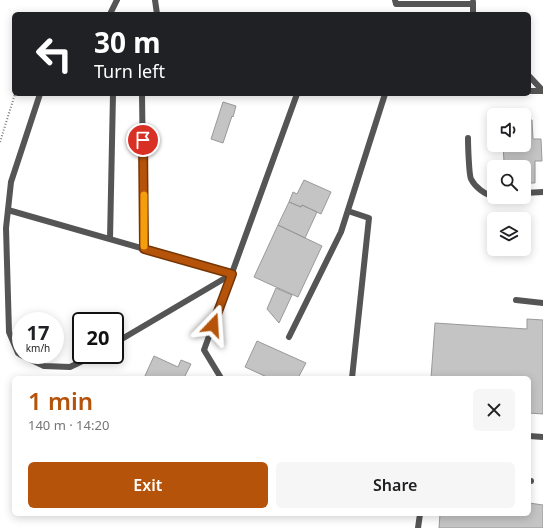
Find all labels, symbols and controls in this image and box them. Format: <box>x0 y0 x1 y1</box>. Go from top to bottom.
text: 30 m <box>94 23 161 61</box>
icon: left <box>28 28 80 80</box>
text: Turn left <box>94 59 165 83</box>
map controls <box>487 108 531 256</box>
button: sound <box>487 108 531 152</box>
pin <box>126 123 160 157</box>
icon: arrive <box>132 129 154 151</box>
button: search <box>487 160 531 204</box>
button: layers <box>487 212 531 256</box>
position arrow <box>192 304 234 346</box>
speed limit sign: 20 <box>72 312 124 364</box>
text: 17 <box>27 319 49 346</box>
text: km/h <box>26 341 50 355</box>
text: 1 min <box>28 384 93 417</box>
button: close <box>473 389 515 431</box>
text: 140 m · 14:20 <box>28 416 109 434</box>
button: Exit <box>28 462 268 508</box>
button: Share <box>276 462 515 508</box>

